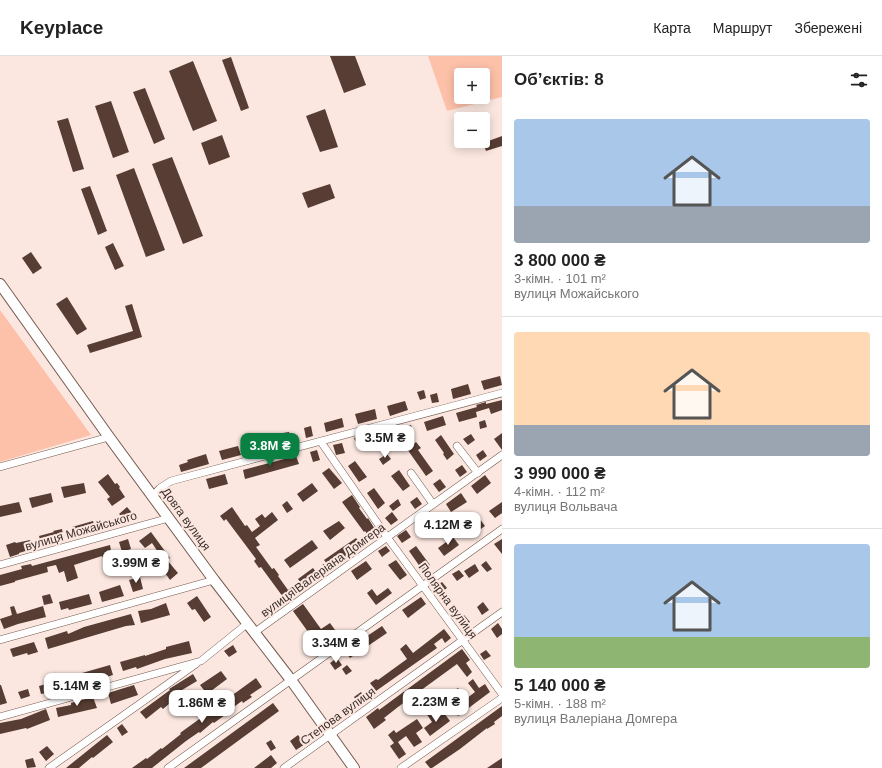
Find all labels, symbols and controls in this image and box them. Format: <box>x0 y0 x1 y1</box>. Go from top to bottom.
text: Keyplace <box>20 17 103 38</box>
text: Карта <box>653 20 691 36</box>
text: Маршрут <box>713 20 772 36</box>
text: Збережені <box>794 20 862 36</box>
map controls <box>454 68 490 148</box>
button: + <box>454 68 490 104</box>
icon: filters <box>848 69 870 91</box>
text: Об’єктів: 8 <box>514 70 604 89</box>
button: − <box>454 112 490 148</box>
icon: home <box>656 145 728 217</box>
text: 3 800 000 ₴ <box>514 251 606 270</box>
text: 3-кімн. · 101 m² <box>514 271 606 286</box>
text: вулиця Можайського <box>514 286 639 301</box>
icon: home <box>656 358 728 430</box>
pin: 3.5M ₴ <box>352 425 418 459</box>
text: 3.5M ₴ <box>364 430 406 445</box>
pin: 3.8M ₴ <box>237 433 303 467</box>
text: 3.8M ₴ <box>249 438 291 453</box>
text: 3 990 000 ₴ <box>514 464 606 483</box>
text: 4-кімн. · 112 m² <box>514 484 605 499</box>
street label: Довга вулиця <box>158 485 214 553</box>
text: вулиця Вольвача <box>514 499 617 514</box>
street label: вулиця Можайського <box>24 508 139 554</box>
pin: 4.12M ₴ <box>411 512 485 546</box>
text: 4.12M ₴ <box>424 517 472 532</box>
street label: вулиця Валеріана Домгера <box>258 520 388 620</box>
pin: 3.99M ₴ <box>99 550 173 584</box>
text: 3.99M ₴ <box>112 555 160 570</box>
street label: Полярна вулиця <box>416 560 480 642</box>
icon: home <box>656 570 728 642</box>
pin: 3.34M ₴ <box>299 630 373 664</box>
text: 3.34M ₴ <box>312 635 360 650</box>
pin: 5.14M ₴ <box>40 673 114 707</box>
text: 5 140 000 ₴ <box>514 676 606 695</box>
text: 5.14M ₴ <box>53 678 101 693</box>
street label: Степова вулиця <box>298 684 378 748</box>
pin: 2.23M ₴ <box>399 689 473 723</box>
pin: 1.86M ₴ <box>165 690 239 724</box>
text: 2.23M ₴ <box>412 694 460 709</box>
text: 1.86M ₴ <box>178 695 226 710</box>
text: 5-кімн. · 188 m² <box>514 696 606 711</box>
text: вулиця Валеріана Домгера <box>514 711 677 726</box>

